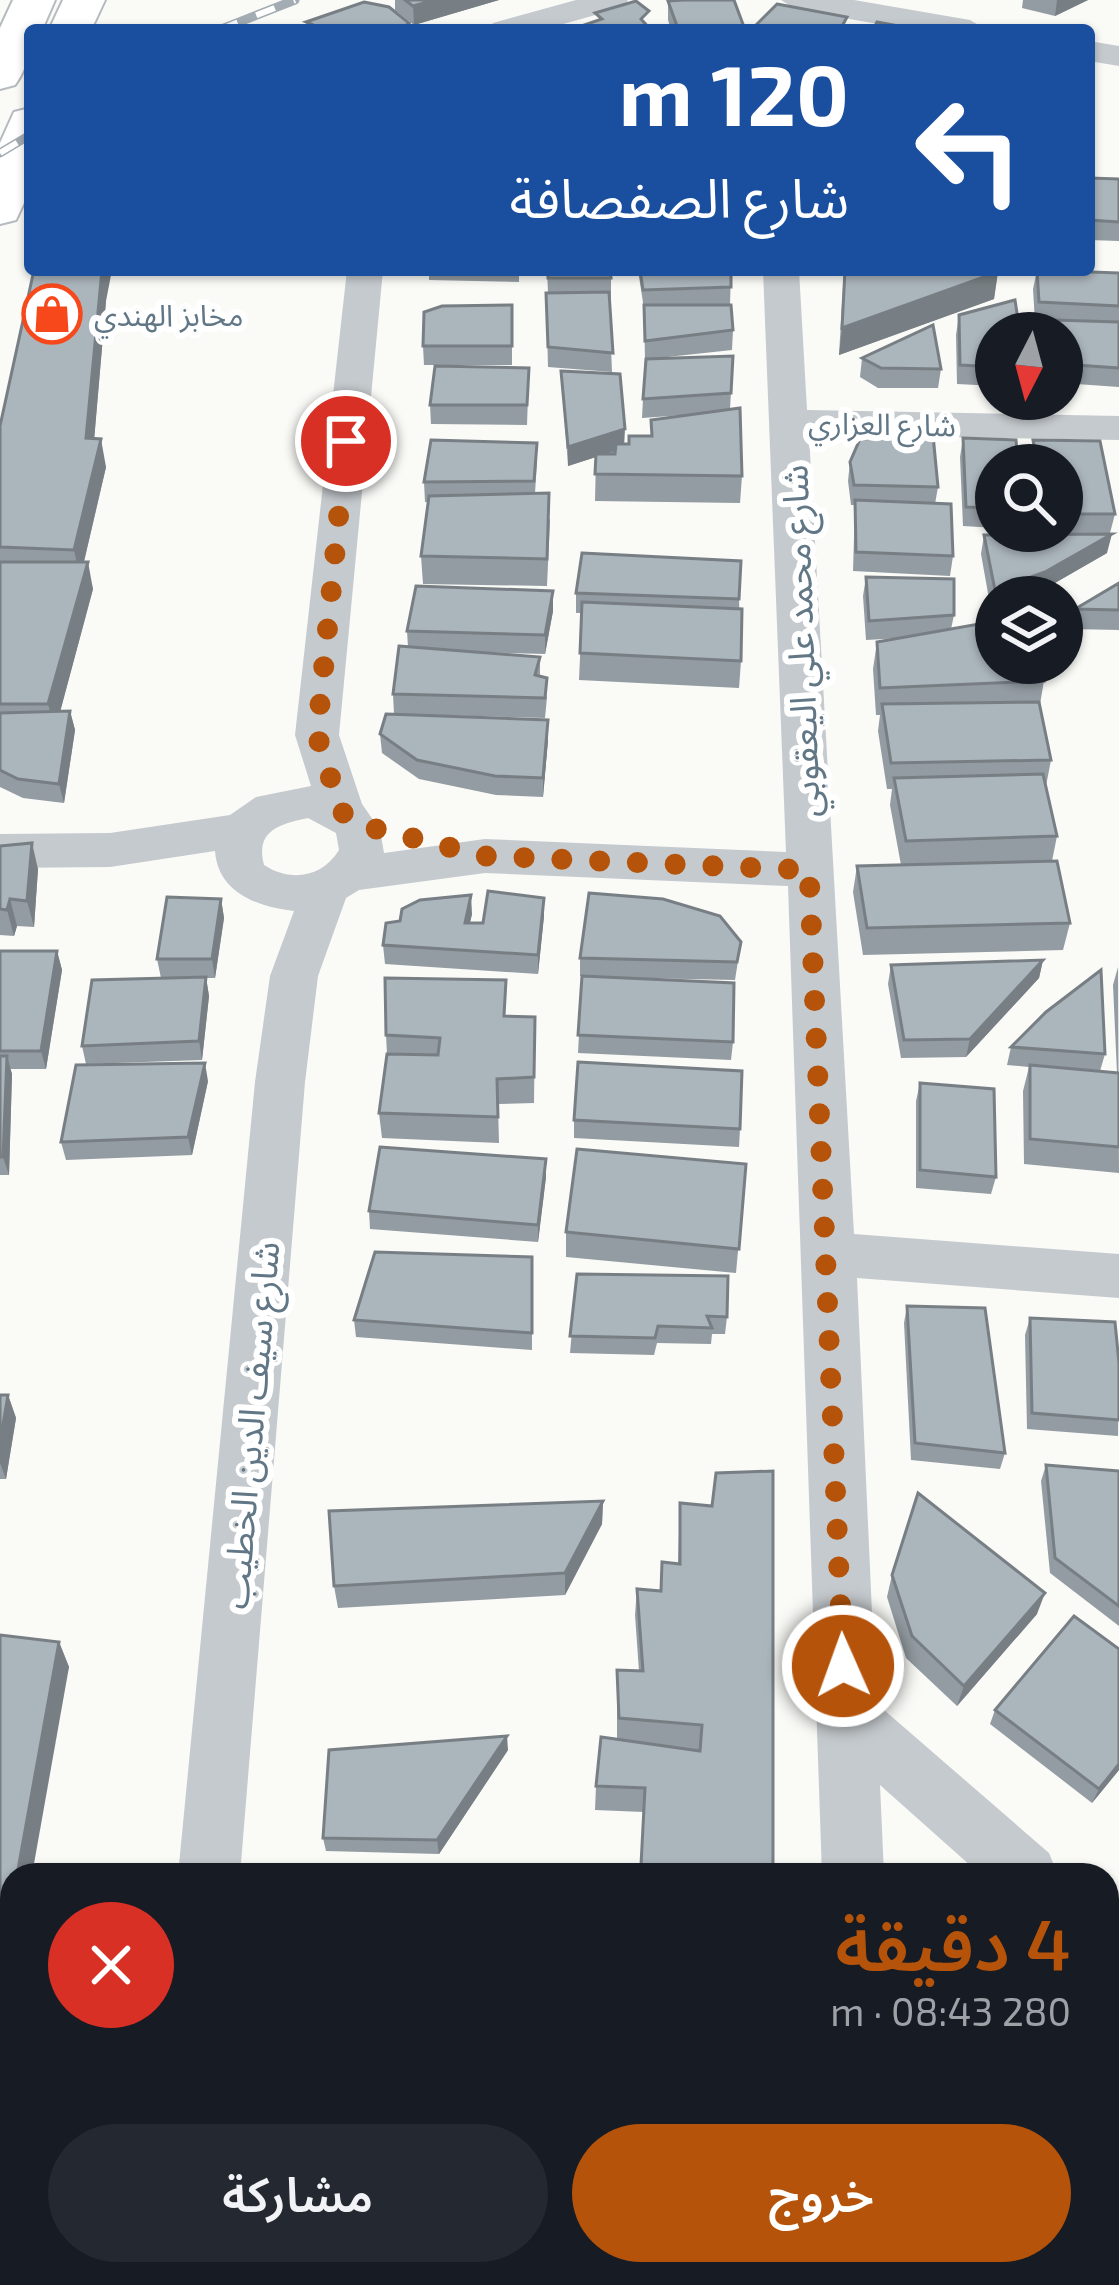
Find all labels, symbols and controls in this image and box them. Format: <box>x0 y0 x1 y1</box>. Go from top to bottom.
text: 120 m <box>619 42 849 143</box>
icon: left <box>891 72 1047 228</box>
text: شارع الصفصافة <box>510 164 849 229</box>
shop icon: مخابز الهندي <box>21 283 83 345</box>
place label: مخابز الهندي <box>94 296 243 339</box>
north arrow <box>975 312 1083 420</box>
map controls <box>975 312 1083 684</box>
pin <box>295 390 397 492</box>
street label: شارع العزاري <box>808 404 956 449</box>
icon: arrive <box>313 408 379 474</box>
button: search <box>975 444 1083 552</box>
street label: شارع محمد علي اليعقوبي <box>771 464 835 818</box>
button: layers <box>975 576 1083 684</box>
street label: شارع سيف الدين الخطيب <box>212 1239 293 1611</box>
position arrow <box>780 1603 906 1729</box>
text: 4 دقيقة <box>835 1899 1071 1985</box>
button: close <box>48 1902 174 2028</box>
text: 280 m · 08:43 <box>830 1987 1071 2034</box>
button: مشاركة <box>48 2124 548 2262</box>
button: خروج <box>572 2124 1071 2262</box>

